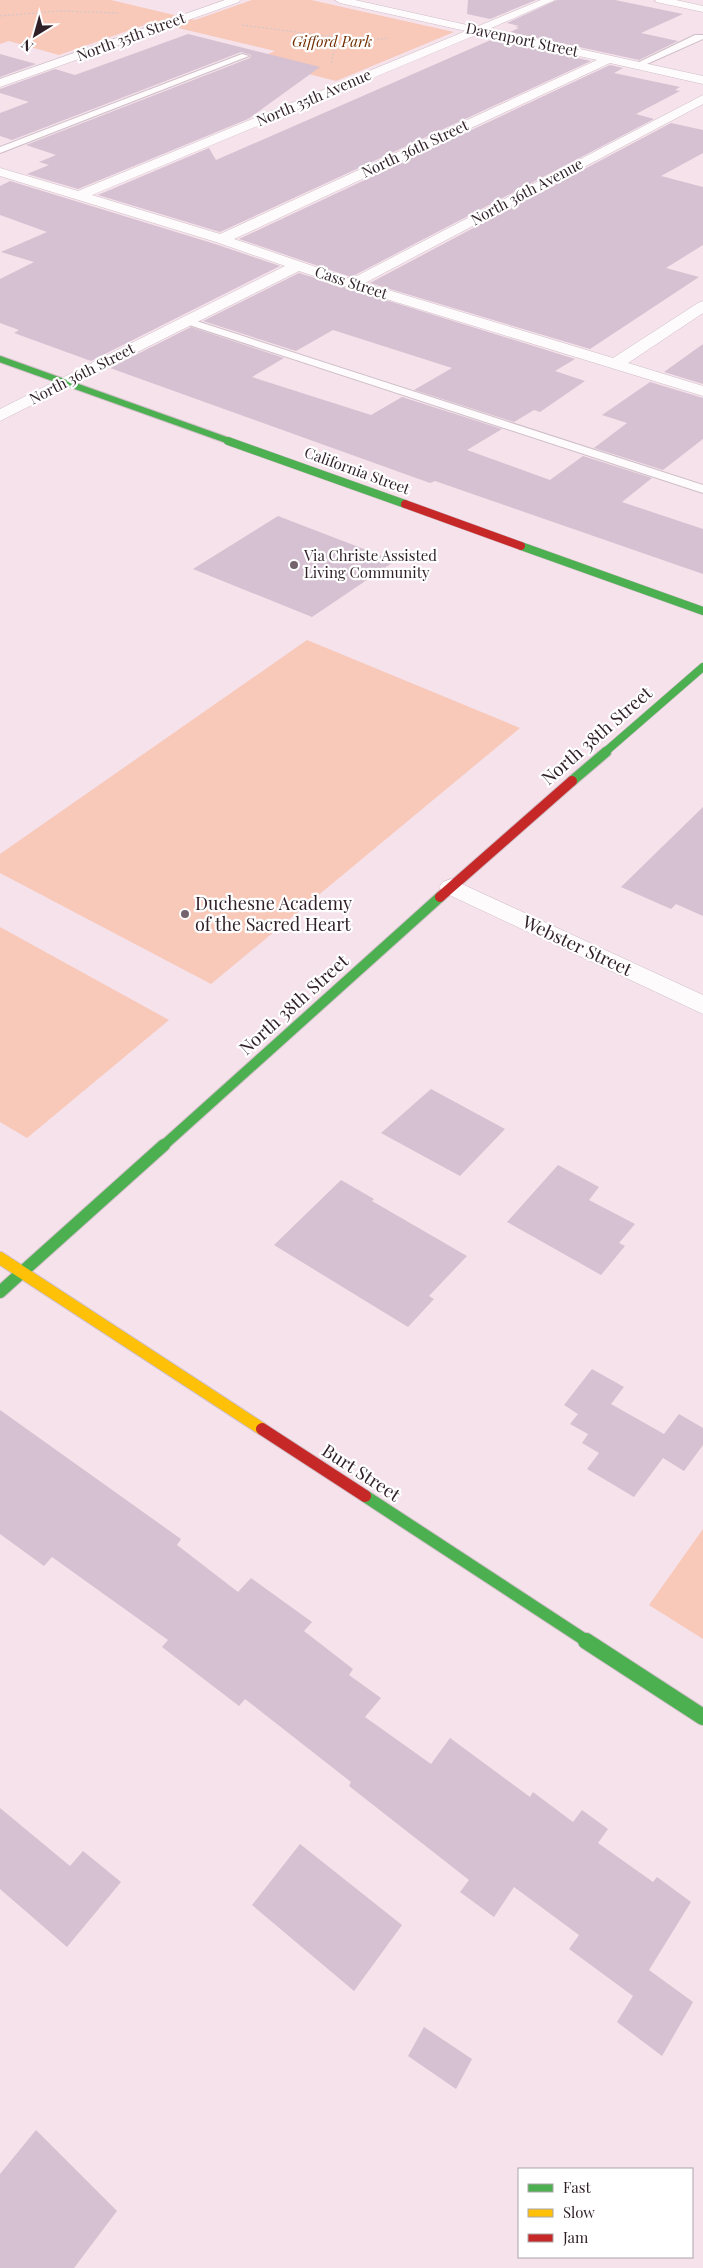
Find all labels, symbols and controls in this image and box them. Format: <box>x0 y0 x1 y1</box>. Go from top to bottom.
street label: North 35th Street <box>74 7 188 65</box>
north arrow <box>10 10 60 60</box>
street label: Davenport Street <box>464 17 581 61</box>
park label: Gifford Park <box>292 31 372 51</box>
text: N <box>17 35 37 56</box>
street label: North 35th Avenue <box>253 64 374 130</box>
street label: North 36th Street <box>358 114 472 182</box>
street label: North 36th Avenue <box>467 153 586 229</box>
street label: Cass Street <box>312 261 391 303</box>
street label: North 36th Street <box>25 338 138 408</box>
street label: California Street <box>302 442 413 499</box>
place label: Via Christe Assisted Living Community <box>303 545 437 582</box>
marker: Via Christe Assisted Living Community <box>288 559 300 571</box>
street label: North 38th Street <box>536 680 657 790</box>
place label: Duchesne Academy of the Sacred Heart <box>195 891 352 936</box>
marker: Duchesne Academy of the Sacred Heart <box>179 908 191 920</box>
street label: Webster Street <box>518 909 637 981</box>
street label: North 38th Street <box>234 948 353 1060</box>
street label: Burt Street <box>318 1438 406 1507</box>
legend <box>518 2168 693 2258</box>
text: Fast <box>563 2177 592 2197</box>
text: Slow <box>563 2202 595 2222</box>
text: Jam <box>562 2227 589 2247</box>

